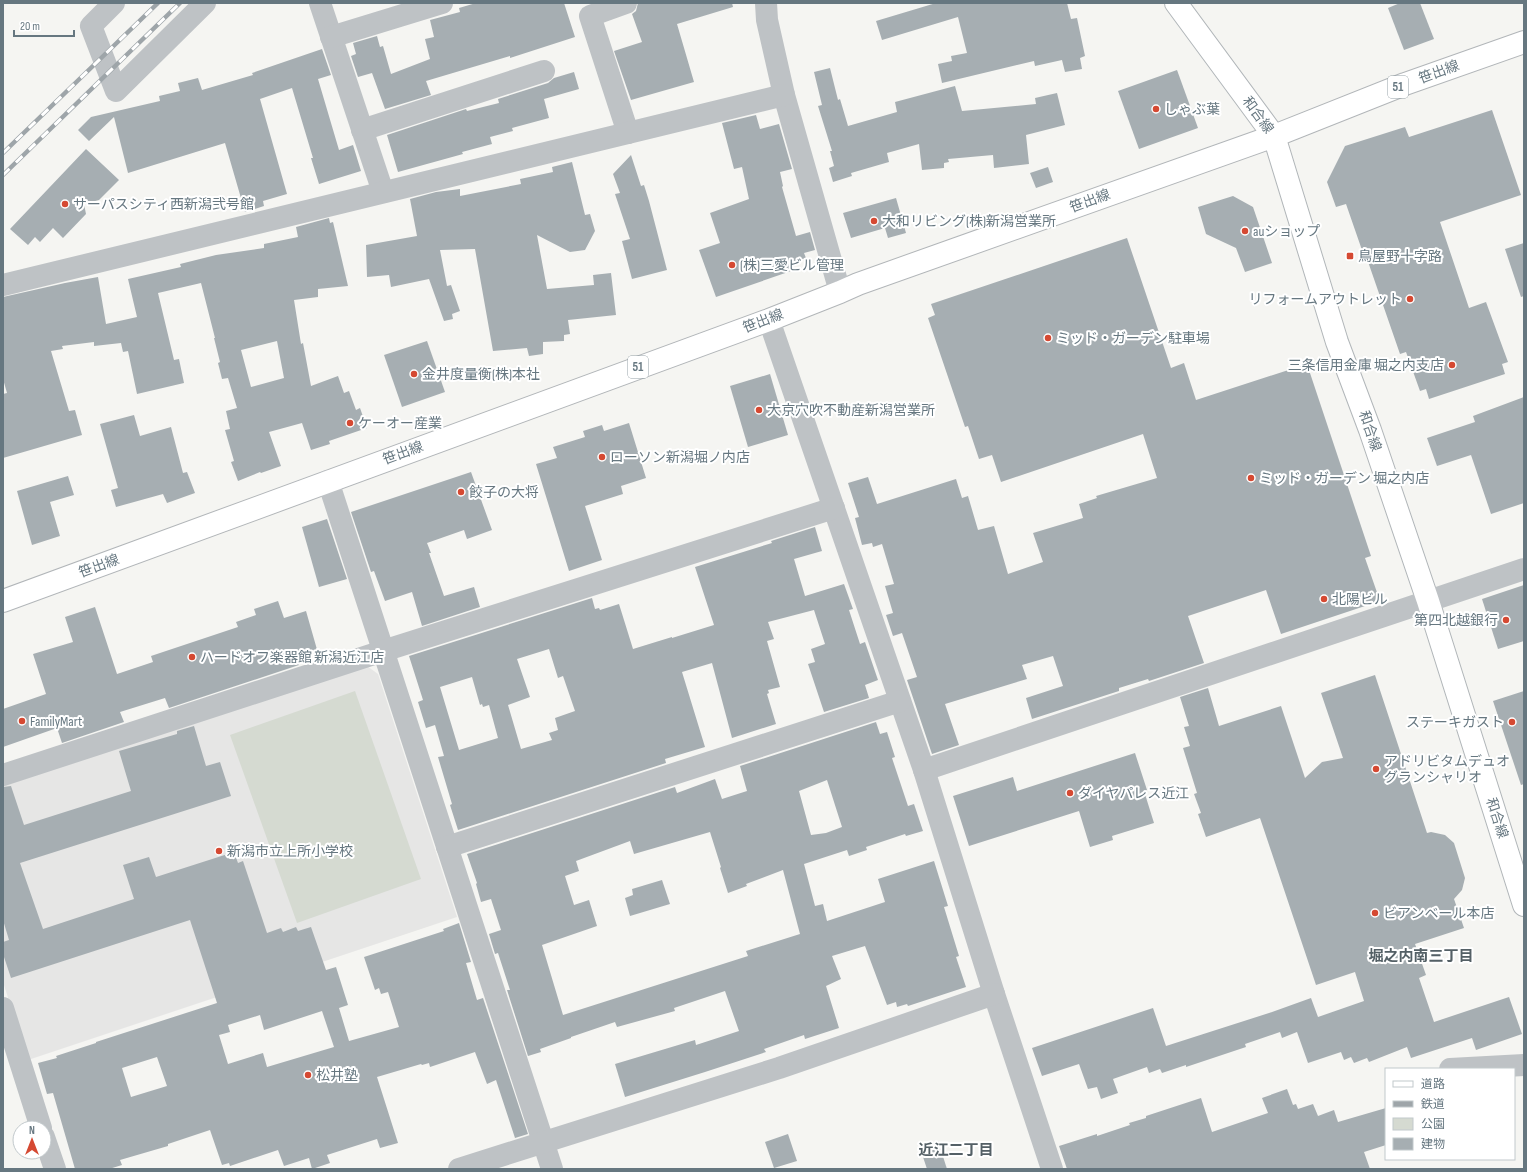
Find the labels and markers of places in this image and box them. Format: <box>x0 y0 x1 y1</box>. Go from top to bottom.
place label: しゃぶ葉 <box>1164 101 1220 118</box>
marker: しゃぶ葉 <box>1151 104 1161 114</box>
place label: サーパスシティ西新潟弐号館 <box>73 196 254 213</box>
marker: サーパスシティ西新潟弐号館 <box>60 199 70 209</box>
place label: 大和リビング(株)新潟営業所 <box>882 213 1056 230</box>
marker: 大和リビング(株)新潟営業所 <box>869 216 879 226</box>
place label: auショップ <box>1253 223 1320 240</box>
marker: auショップ <box>1240 226 1250 236</box>
place label: 鳥屋野十字路 <box>1358 248 1442 265</box>
marker: 鳥屋野十字路 <box>1345 251 1355 261</box>
place label: (株)三愛ビル管理 <box>740 257 844 274</box>
marker: (株)三愛ビル管理 <box>727 260 737 270</box>
place label: リフォームアウトレット <box>1248 291 1402 308</box>
marker: リフォームアウトレット <box>1405 294 1415 304</box>
place label: ミッド・ガーデン駐車場 <box>1056 330 1210 347</box>
marker: ミッド・ガーデン駐車場 <box>1043 333 1053 343</box>
place label: 三条信用金庫 堀之内支店 <box>1288 357 1444 374</box>
marker: 三条信用金庫 堀之内支店 <box>1447 360 1457 370</box>
place label: 金井度量衡(株)本社 <box>422 366 540 383</box>
marker: 金井度量衡(株)本社 <box>409 369 419 379</box>
place label: 大京穴吹不動産新潟営業所 <box>767 402 935 419</box>
marker: 大京穴吹不動産新潟営業所 <box>754 405 764 415</box>
place label: ケーオー産業 <box>358 415 442 432</box>
marker: ケーオー産業 <box>345 418 355 428</box>
place label: ローソン新潟堀ノ内店 <box>610 449 750 466</box>
marker: ローソン新潟堀ノ内店 <box>597 452 607 462</box>
place label: ミッド・ガーデン 堀之内店 <box>1259 470 1429 487</box>
marker: ミッド・ガーデン 堀之内店 <box>1246 473 1256 483</box>
place label: 餃子の大将 <box>469 484 539 501</box>
marker: 餃子の大将 <box>456 487 466 497</box>
place label: 北陽ビル <box>1332 591 1388 608</box>
marker: 北陽ビル <box>1319 594 1329 604</box>
place label: 第四北越銀行 <box>1414 612 1498 629</box>
marker: 第四北越銀行 <box>1501 615 1511 625</box>
place label: ハードオフ楽器館 新潟近江店 <box>200 649 384 666</box>
marker: ハードオフ楽器館 新潟近江店 <box>187 652 197 662</box>
place label: FamilyMart <box>30 713 82 730</box>
place label: ステーキガスト <box>1406 714 1504 731</box>
marker: FamilyMart <box>17 716 27 726</box>
marker: ステーキガスト <box>1507 717 1517 727</box>
place label: アドリビタムデュオ グランシャリオ <box>1384 753 1510 786</box>
marker: アドリビタムデュオ グランシャリオ <box>1371 764 1381 774</box>
place label: ダイヤパレス近江 <box>1078 785 1189 802</box>
marker: ダイヤパレス近江 <box>1065 788 1075 798</box>
place label: 新潟市立上所小学校 <box>227 843 353 860</box>
marker: 新潟市立上所小学校 <box>214 846 224 856</box>
place label: ビアンベール本店 <box>1383 905 1494 922</box>
marker: ビアンベール本店 <box>1370 908 1380 918</box>
place label: 松井塾 <box>316 1067 358 1084</box>
marker: 松井塾 <box>303 1070 313 1080</box>

